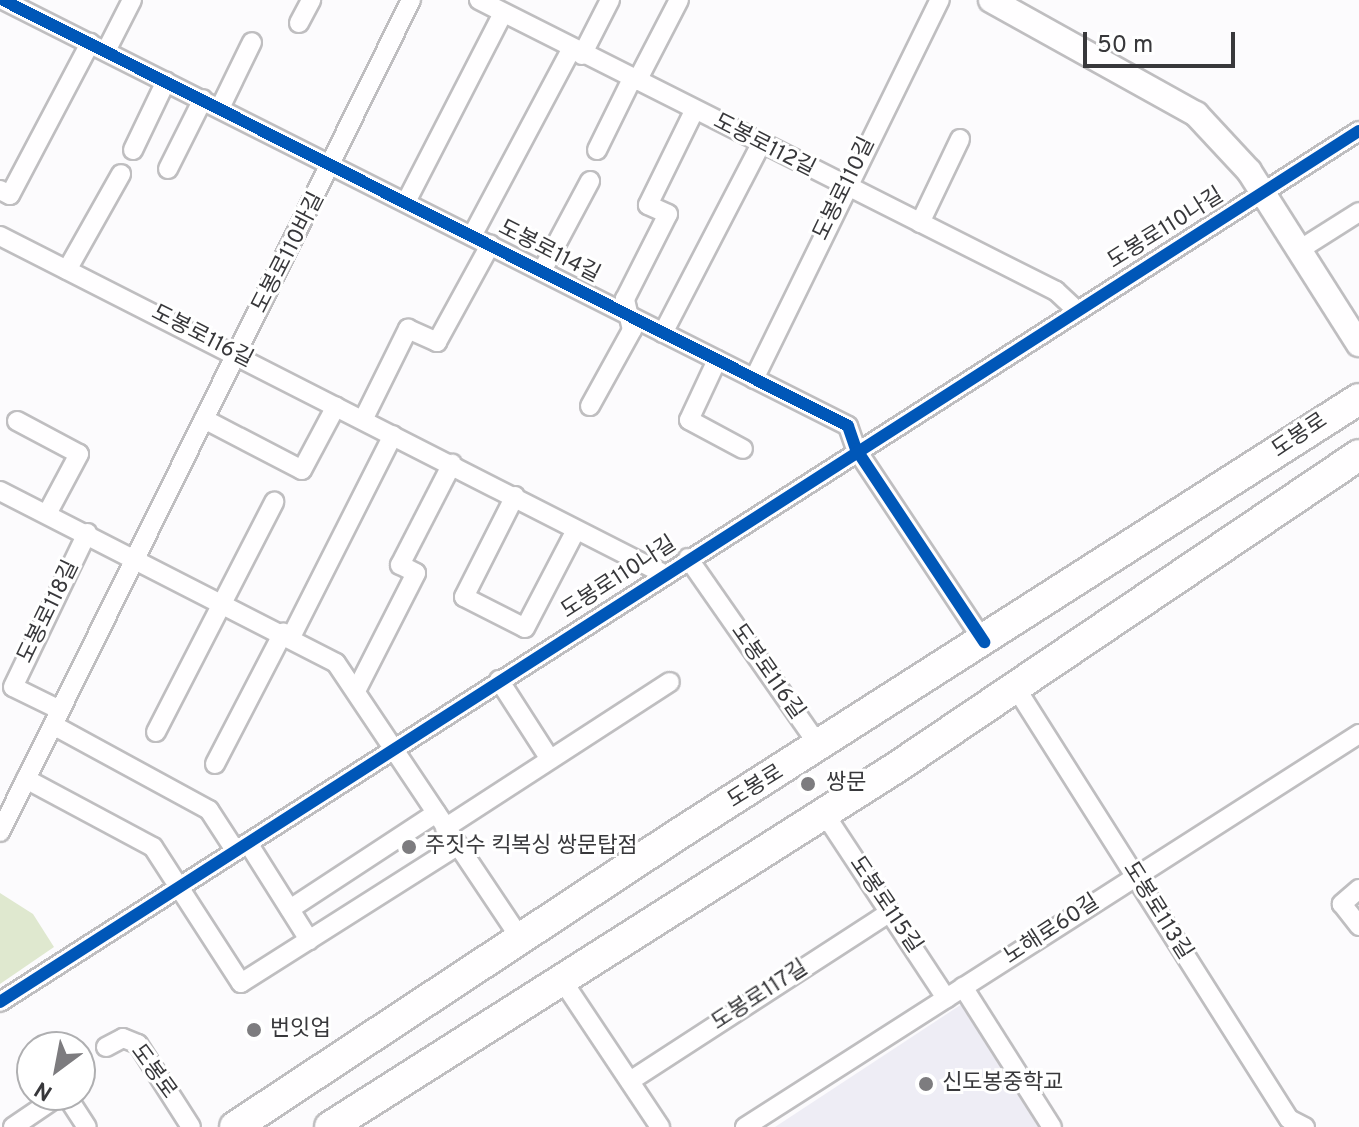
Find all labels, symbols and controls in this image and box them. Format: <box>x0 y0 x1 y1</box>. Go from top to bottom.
scale bar <box>1087 16 1239 66</box>
text: 50 m <box>1097 31 1153 61</box>
street label: 도봉로112길 <box>709 109 819 183</box>
street label: 도봉로110길 <box>809 133 881 245</box>
street label: 도봉로110나길 <box>1103 183 1229 275</box>
street label: 도봉로110바길 <box>247 188 331 318</box>
street label: 도봉로114길 <box>494 215 604 289</box>
street label: 도봉로116길 <box>147 300 257 374</box>
street label: 도봉로 <box>1267 408 1333 464</box>
street label: 도봉로110나길 <box>557 531 681 625</box>
street label: 도봉로118길 <box>13 556 85 668</box>
street label: 도봉로116길 <box>724 619 810 725</box>
street label: 도봉로 <box>723 760 789 814</box>
place label: 쌍문 <box>826 771 866 797</box>
marker: 쌍문 <box>797 773 819 795</box>
place label: 주짓수 킥복싱 쌍문탑점 <box>425 834 638 860</box>
marker: 주짓수 킥복싱 쌍문탑점 <box>400 838 418 856</box>
street label: 도봉로115길 <box>843 852 927 958</box>
street label: 도봉로113길 <box>1116 857 1198 965</box>
street label: 노해로60길 <box>999 889 1105 971</box>
street label: 도봉로117길 <box>707 955 813 1037</box>
place label: 번잇업 <box>270 1017 331 1043</box>
marker: 번잇업 <box>245 1021 263 1039</box>
north arrow <box>16 1031 96 1111</box>
street label: 도봉로 <box>124 1040 182 1104</box>
place label: 신도봉중학교 <box>942 1071 1063 1097</box>
text: N <box>30 1074 58 1106</box>
marker: 신도봉중학교 <box>917 1075 935 1093</box>

